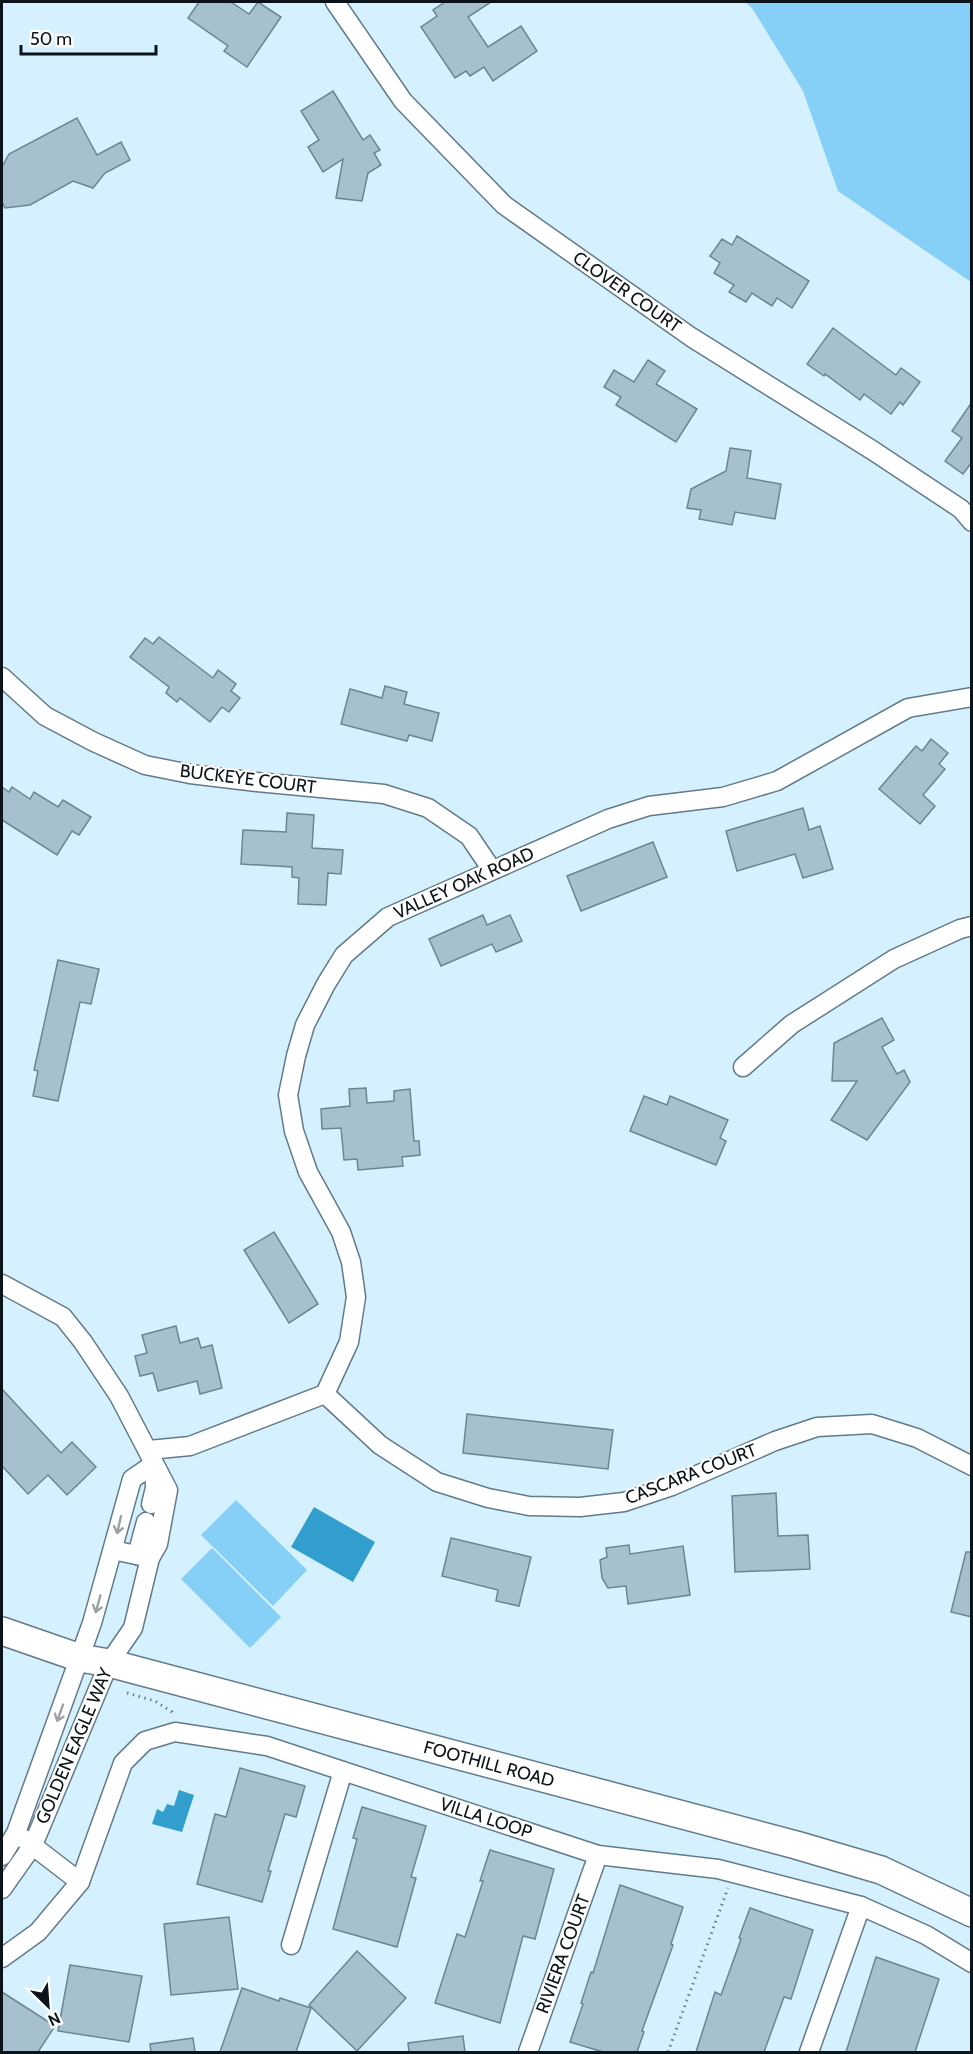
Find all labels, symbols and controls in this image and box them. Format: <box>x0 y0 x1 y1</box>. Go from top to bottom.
scale bar <box>21 18 156 56</box>
text: 50 m <box>30 28 72 50</box>
street label: CLOVER COURT <box>569 247 686 338</box>
street label: BUCKEYE COURT <box>179 760 318 798</box>
street label: VALLEY OAK ROAD <box>390 842 538 924</box>
street label: CASCARA COURT <box>622 1439 760 1509</box>
one-way arrow <box>113 1515 125 1534</box>
one-way arrow <box>92 1594 103 1613</box>
street label: GOLDEN EAGLE WAY <box>31 1664 117 1827</box>
one-way arrow <box>54 1703 65 1722</box>
street label: FOOTHILL ROAD <box>421 1736 557 1792</box>
street label: VILLA LOOP <box>437 1793 535 1843</box>
street label: RIVIERA COURT <box>531 1891 595 2016</box>
north arrow <box>18 1976 78 2036</box>
text: N <box>45 2008 63 2030</box>

